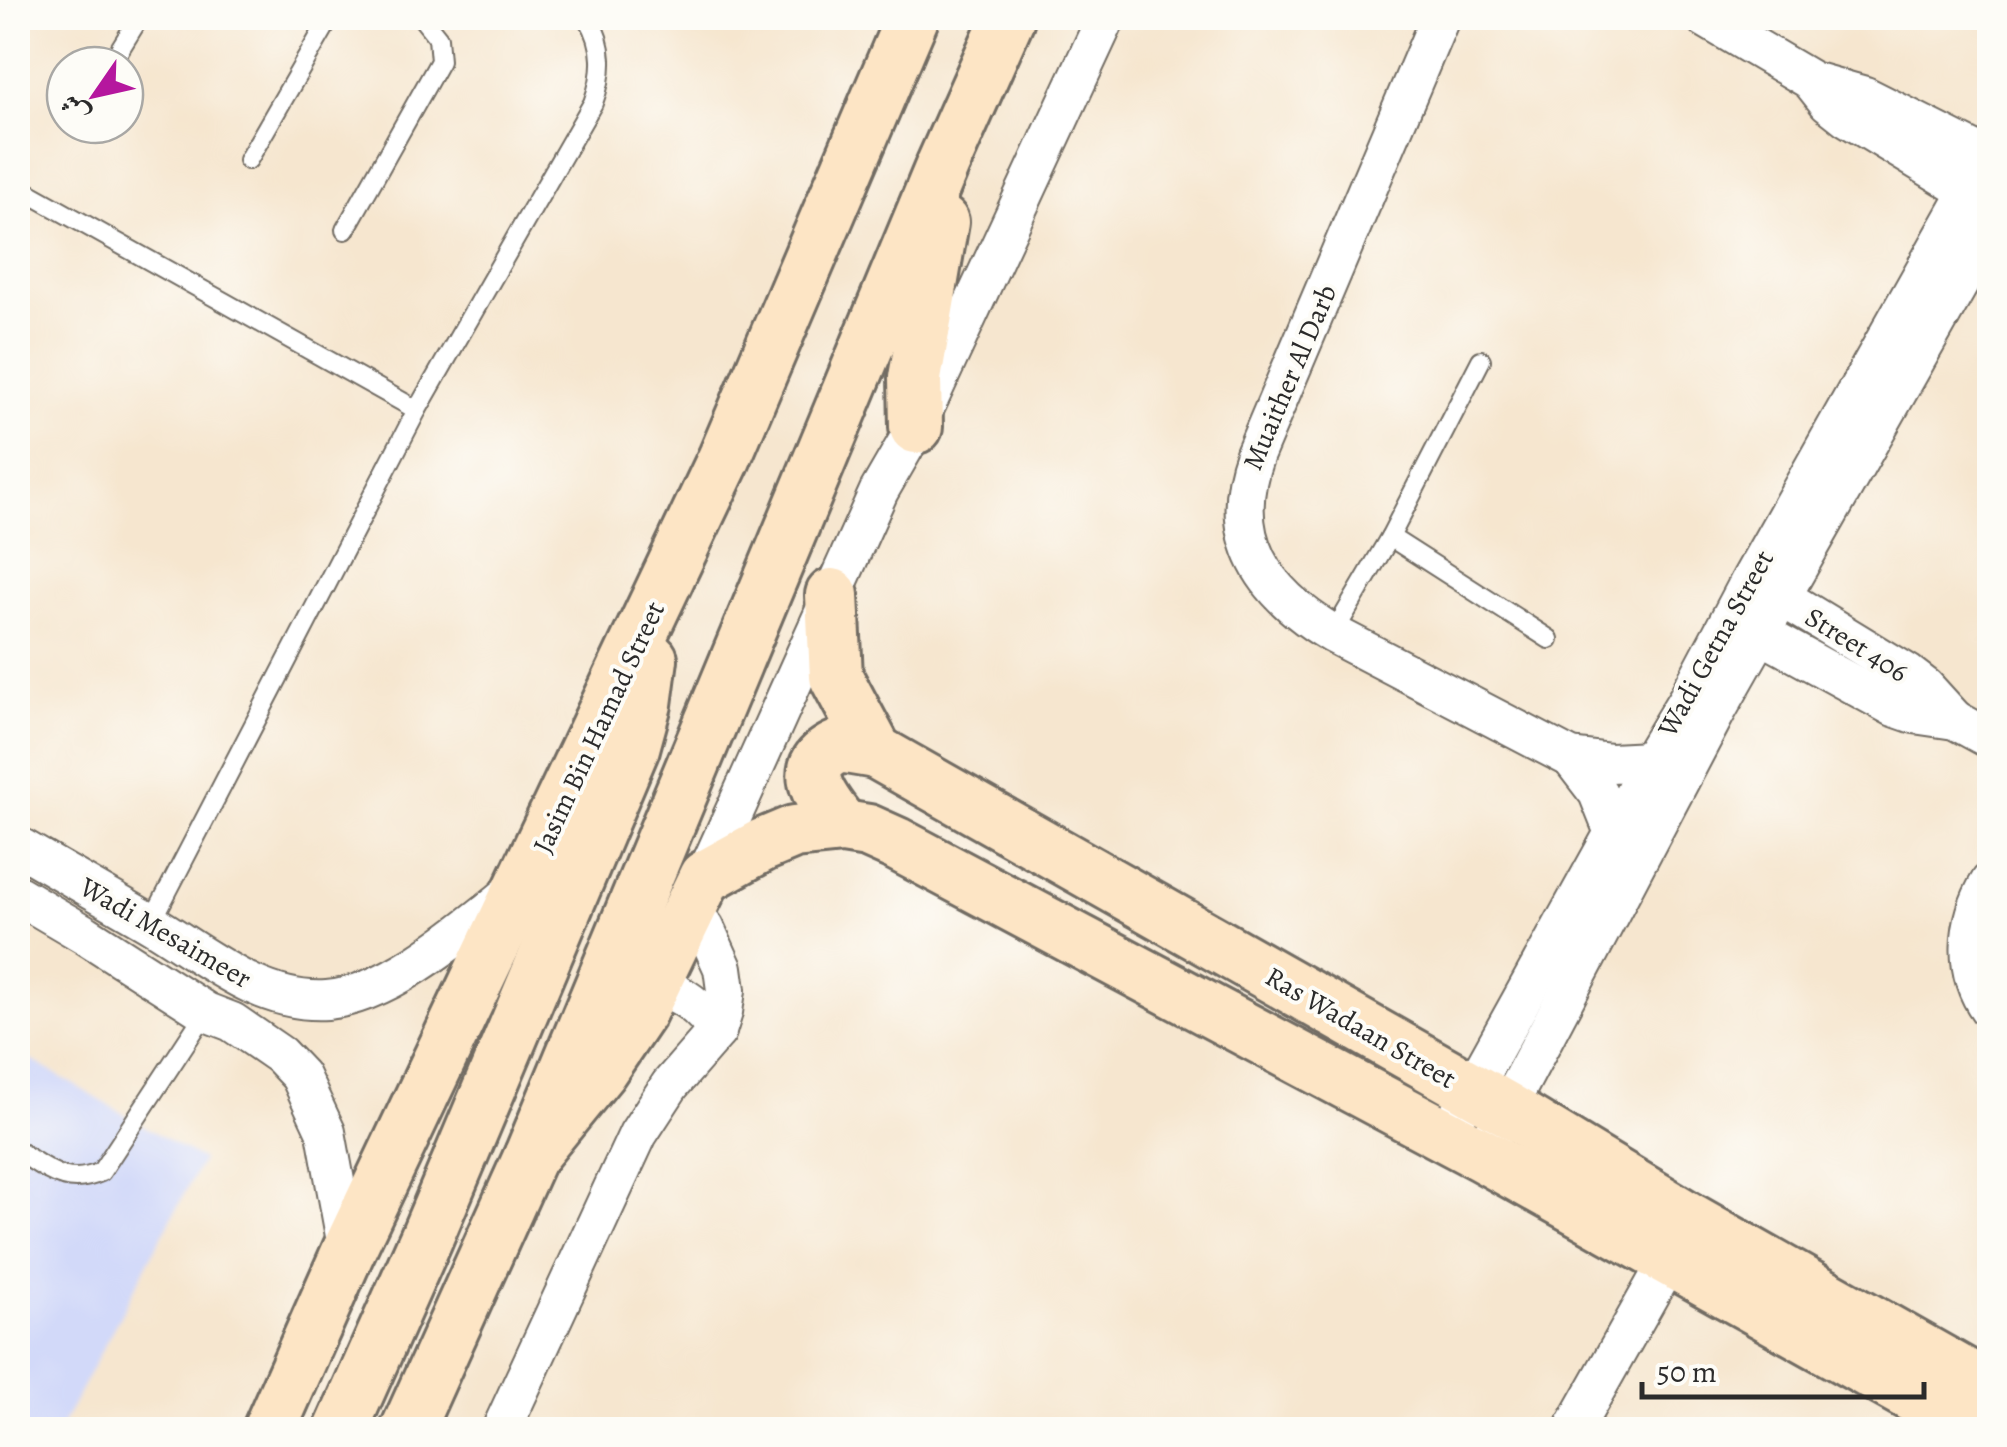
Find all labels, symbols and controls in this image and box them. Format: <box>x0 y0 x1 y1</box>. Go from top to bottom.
north arrow <box>45 45 145 145</box>
text: ش <box>52 86 99 131</box>
street label: Muaither Al Darb <box>1234 279 1346 476</box>
street label: Wadi Getna Street <box>1648 543 1783 745</box>
street label: Jasim Bin Hamad Street <box>524 595 674 860</box>
street label: Street 406 <box>1798 598 1915 691</box>
street label: Wadi Mesaimeer <box>72 868 259 998</box>
street label: Ras Wadaan Street <box>1258 958 1463 1098</box>
scale bar <box>1642 1337 1924 1399</box>
text: 50 m <box>1657 1352 1717 1392</box>

